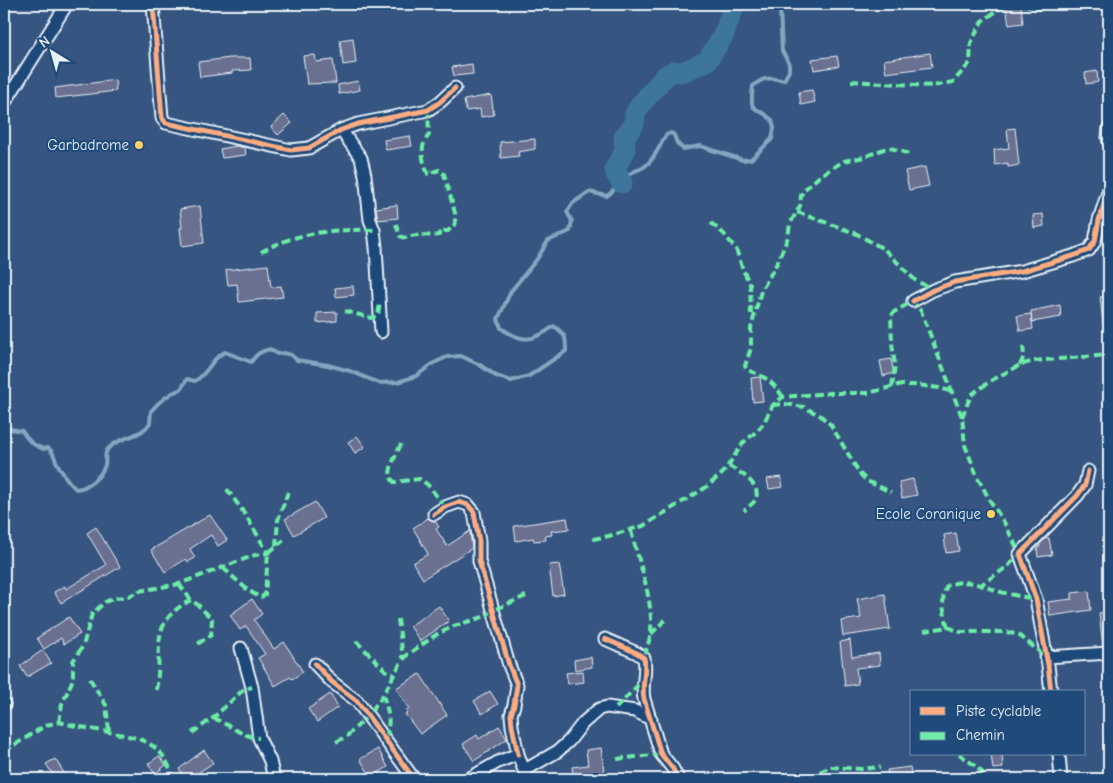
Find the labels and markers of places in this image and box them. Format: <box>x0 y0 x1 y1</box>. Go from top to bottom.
place label: Garbadrome <box>47 136 129 154</box>
marker: Garbadrome <box>133 139 145 151</box>
place label: Ecole Coranique <box>876 505 981 523</box>
marker: Ecole Coranique <box>985 508 997 520</box>

